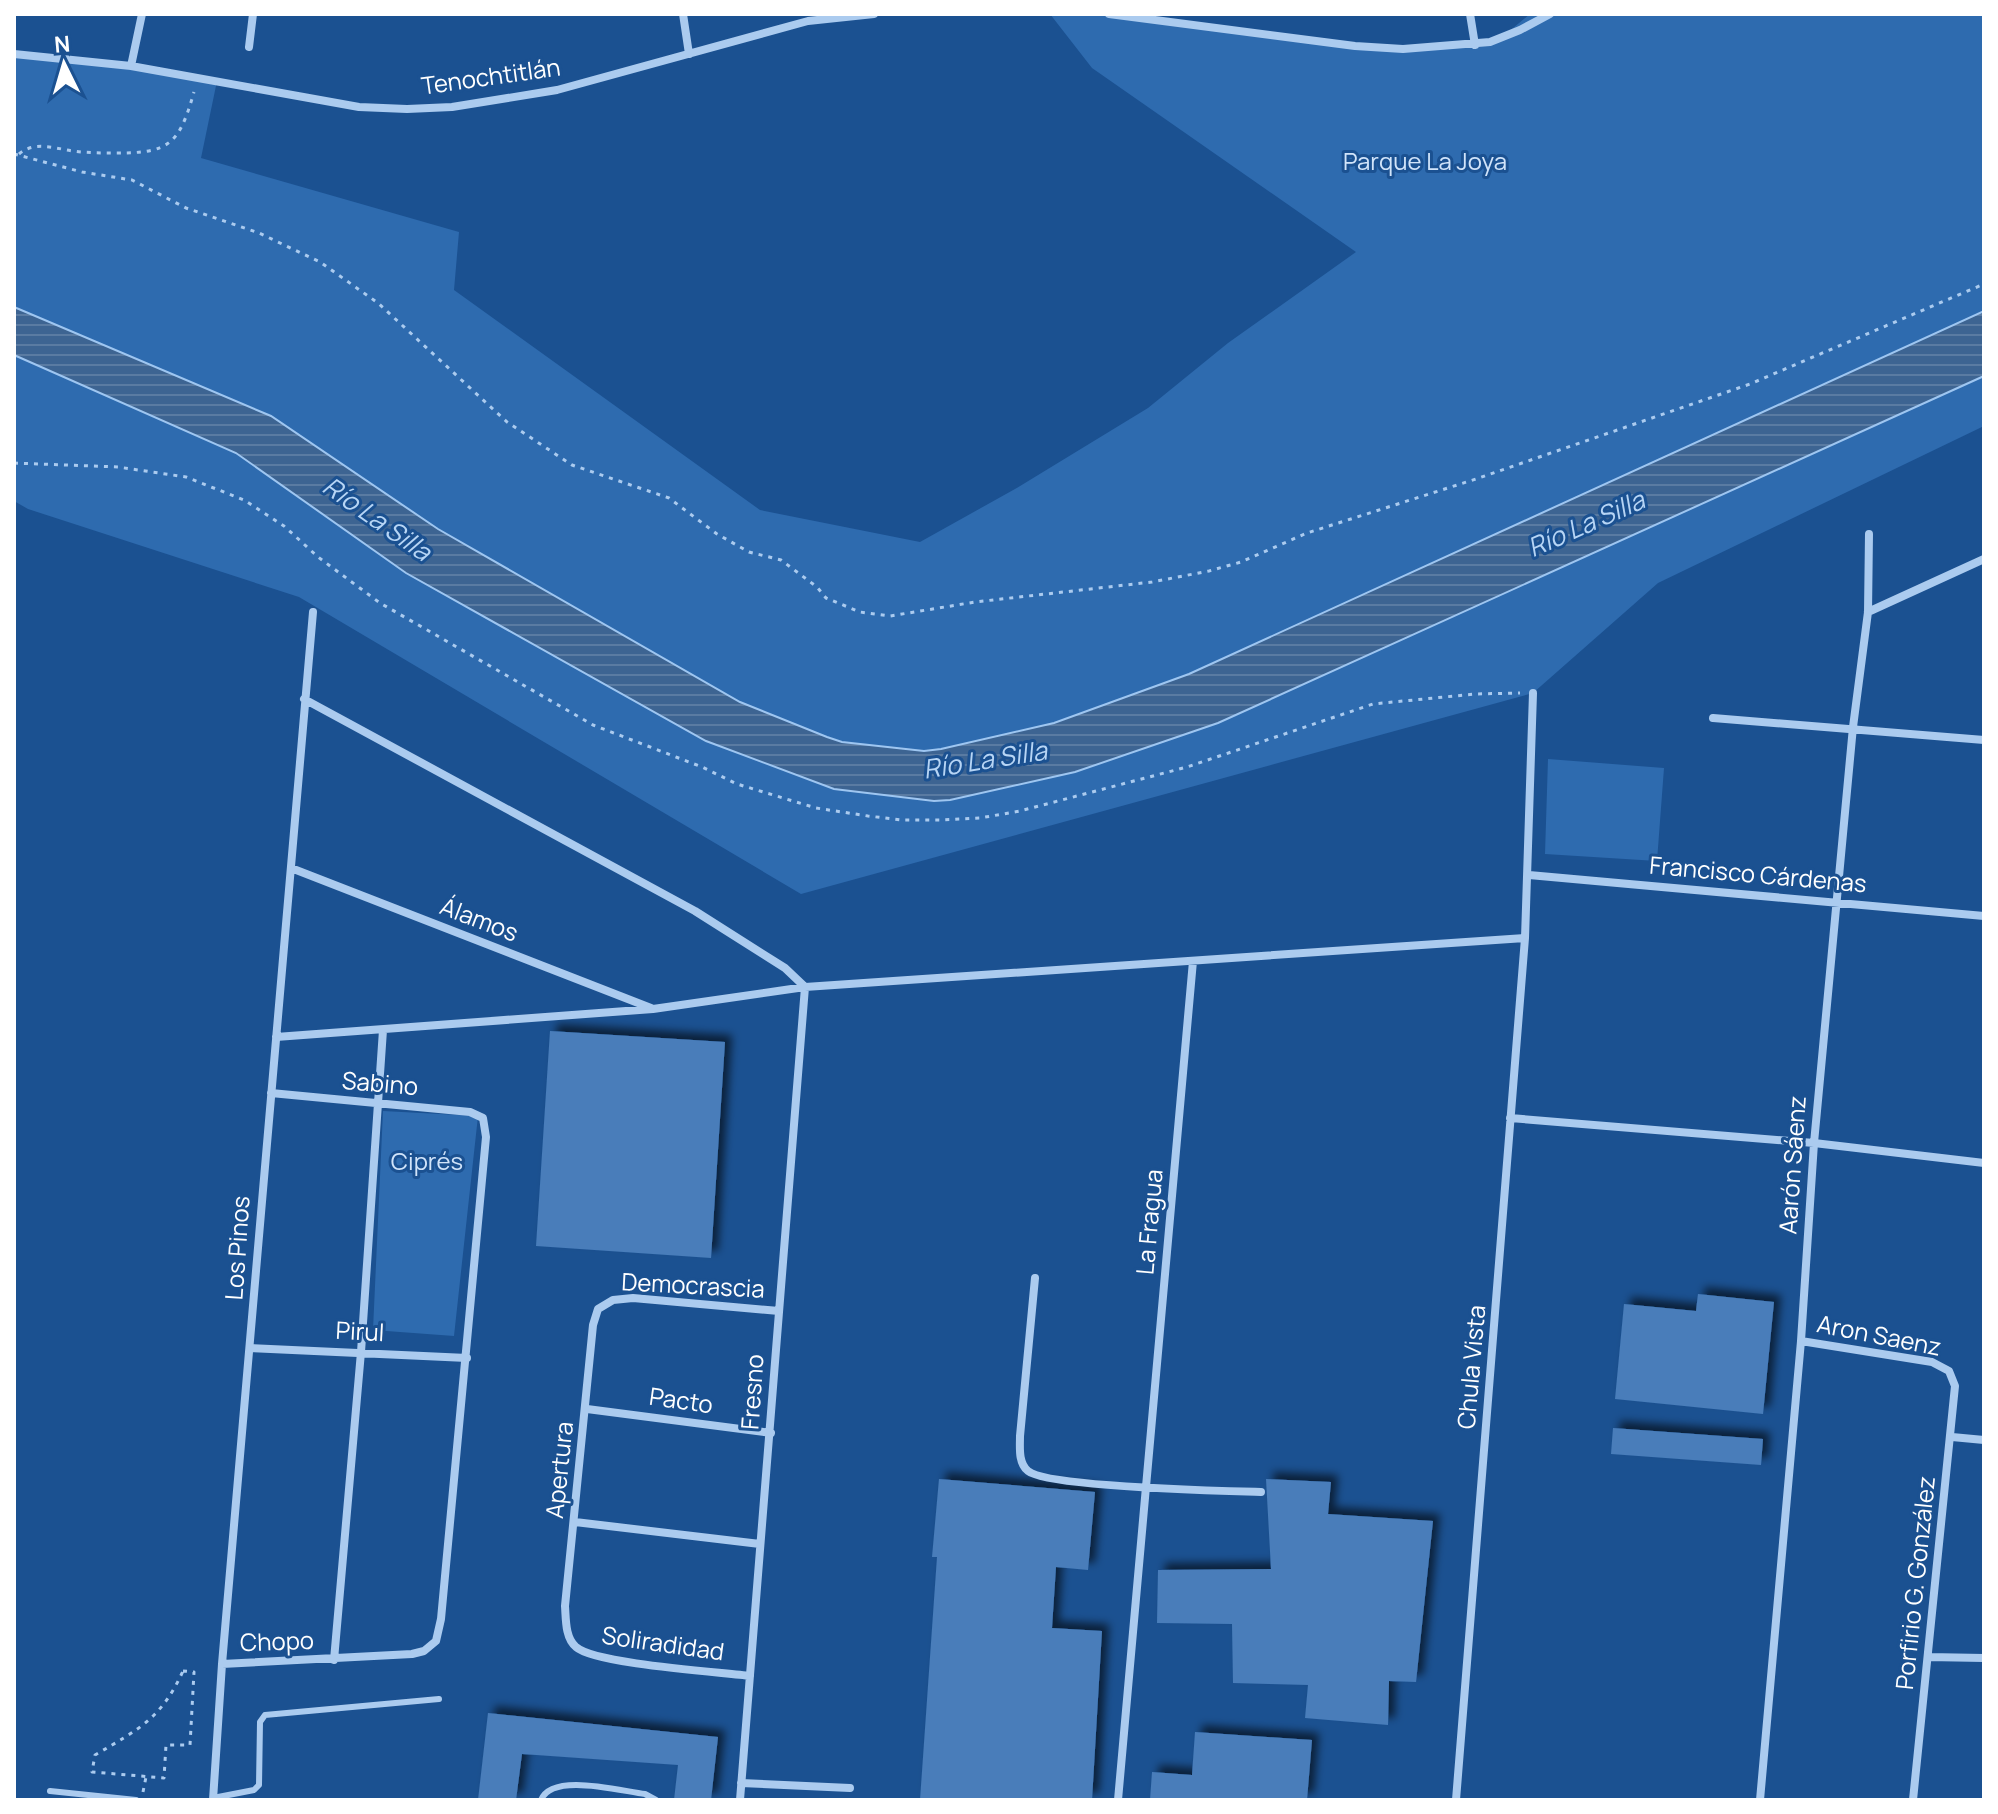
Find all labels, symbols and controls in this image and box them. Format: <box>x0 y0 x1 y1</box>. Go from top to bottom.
north arrow <box>24 24 104 104</box>
text: N <box>53 28 71 60</box>
street label: Tenochtitlán <box>419 49 562 102</box>
park label: Parque La Joya <box>1343 144 1507 177</box>
water label: Río La Silla <box>316 468 440 570</box>
water label: Río La Silla <box>1521 481 1651 565</box>
water label: Río La Silla <box>920 731 1051 787</box>
street label: Francisco Cárdenas <box>1648 848 1868 899</box>
street label: Álamos <box>436 889 523 949</box>
street label: Sabino <box>341 1063 420 1102</box>
street label: Aarón Sáenz <box>1770 1094 1813 1235</box>
park label: Ciprés <box>391 1144 463 1177</box>
street label: La Fragua <box>1127 1168 1170 1276</box>
street label: Los Pinos <box>216 1195 257 1301</box>
street label: Democrascia <box>621 1264 766 1305</box>
street label: Chula Vista <box>1449 1303 1492 1430</box>
street label: Aron Saenz <box>1814 1306 1944 1363</box>
street label: Pirul <box>335 1313 385 1348</box>
street label: Fresno <box>732 1353 771 1431</box>
street label: Pacto <box>647 1379 715 1420</box>
street label: Apertura <box>537 1420 580 1520</box>
street label: Porfirio G. González <box>1887 1474 1942 1691</box>
street label: Soliradidad <box>600 1618 727 1667</box>
street label: Chopo <box>239 1623 315 1658</box>

